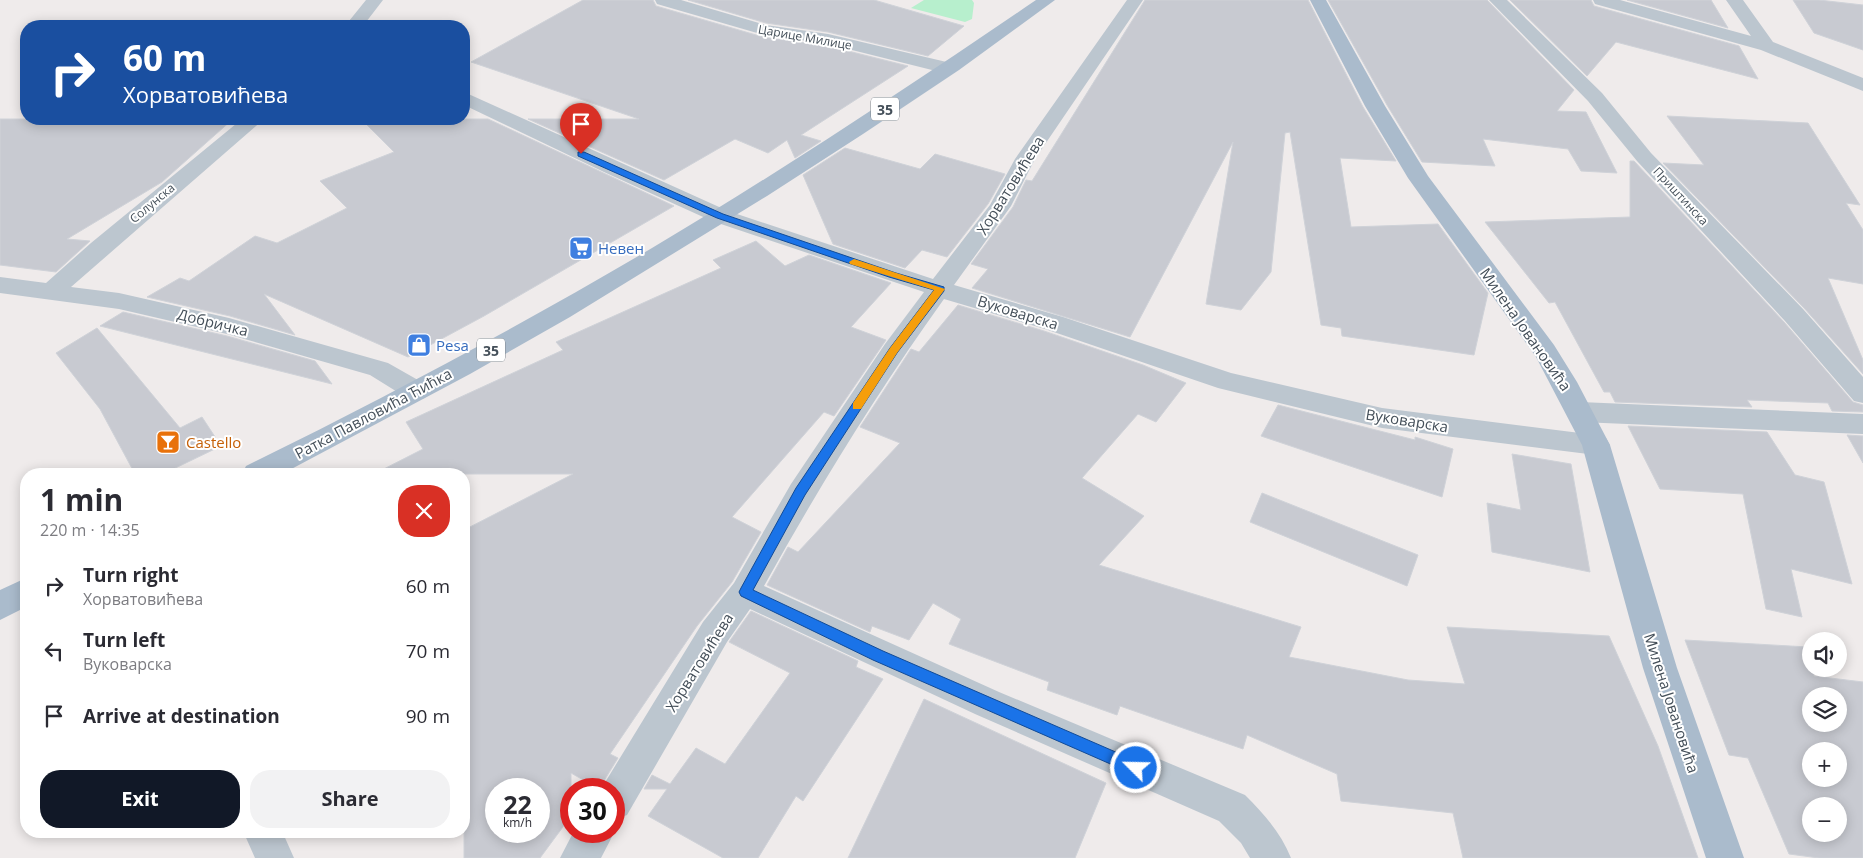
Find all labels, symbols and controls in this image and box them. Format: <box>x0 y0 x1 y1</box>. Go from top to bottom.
street label: Царице Милице <box>757 20 854 54</box>
text: 60 m <box>123 34 206 81</box>
icon: right <box>40 40 105 105</box>
text: Хорватовићева <box>123 79 288 109</box>
road number: 35 <box>871 98 899 120</box>
pin <box>560 103 602 154</box>
icon: arrive <box>567 110 595 138</box>
street label: Хорватовићева <box>972 132 1048 238</box>
street label: Приштинска <box>1650 163 1712 229</box>
street label: Солунска <box>126 179 178 227</box>
supermarket icon: Невен <box>568 235 594 261</box>
place label: Невен <box>598 238 644 258</box>
street label: Милена Јовановића <box>1476 263 1576 395</box>
street label: Вуковарска <box>975 290 1061 334</box>
street label: Добричка <box>176 304 250 340</box>
shop icon: Pesa <box>406 332 432 358</box>
place label: Pesa <box>436 335 469 355</box>
road number: 35 <box>477 338 505 362</box>
street label: Ратка Павловића Ћићка <box>291 363 455 463</box>
street label: Вуковарска <box>1364 404 1450 436</box>
bar icon: Castello <box>155 429 181 455</box>
place label: Castello <box>186 432 241 452</box>
text: 1 min <box>40 479 123 520</box>
button: close <box>398 485 450 537</box>
text: 220 m · 14:35 <box>40 519 140 541</box>
text: Turn right <box>83 562 178 588</box>
icon: right <box>40 572 68 600</box>
text: 60 m <box>406 573 450 599</box>
text: Хорватовићева <box>83 588 203 610</box>
street label: Хорватовићева <box>661 609 737 715</box>
text: Turn left <box>83 627 165 653</box>
street label: Милена Јовановића <box>1640 630 1704 776</box>
map controls <box>1802 632 1847 842</box>
button: sound <box>1802 632 1847 677</box>
icon: left <box>40 637 68 665</box>
text: 70 m <box>406 638 450 664</box>
text: Вуковарска <box>83 653 172 675</box>
button: layers <box>1802 687 1847 732</box>
icon: arrive <box>40 702 68 730</box>
text: Arrive at destination <box>83 703 280 729</box>
text: 90 m <box>406 703 450 729</box>
position arrow <box>1109 741 1161 793</box>
button: + <box>1802 742 1847 787</box>
button: Exit <box>40 770 240 828</box>
button: Share <box>250 770 450 828</box>
speed limit sign: 30 <box>560 778 625 843</box>
text: 22 <box>503 787 532 821</box>
button: − <box>1802 797 1847 842</box>
text: km/h <box>503 814 532 831</box>

